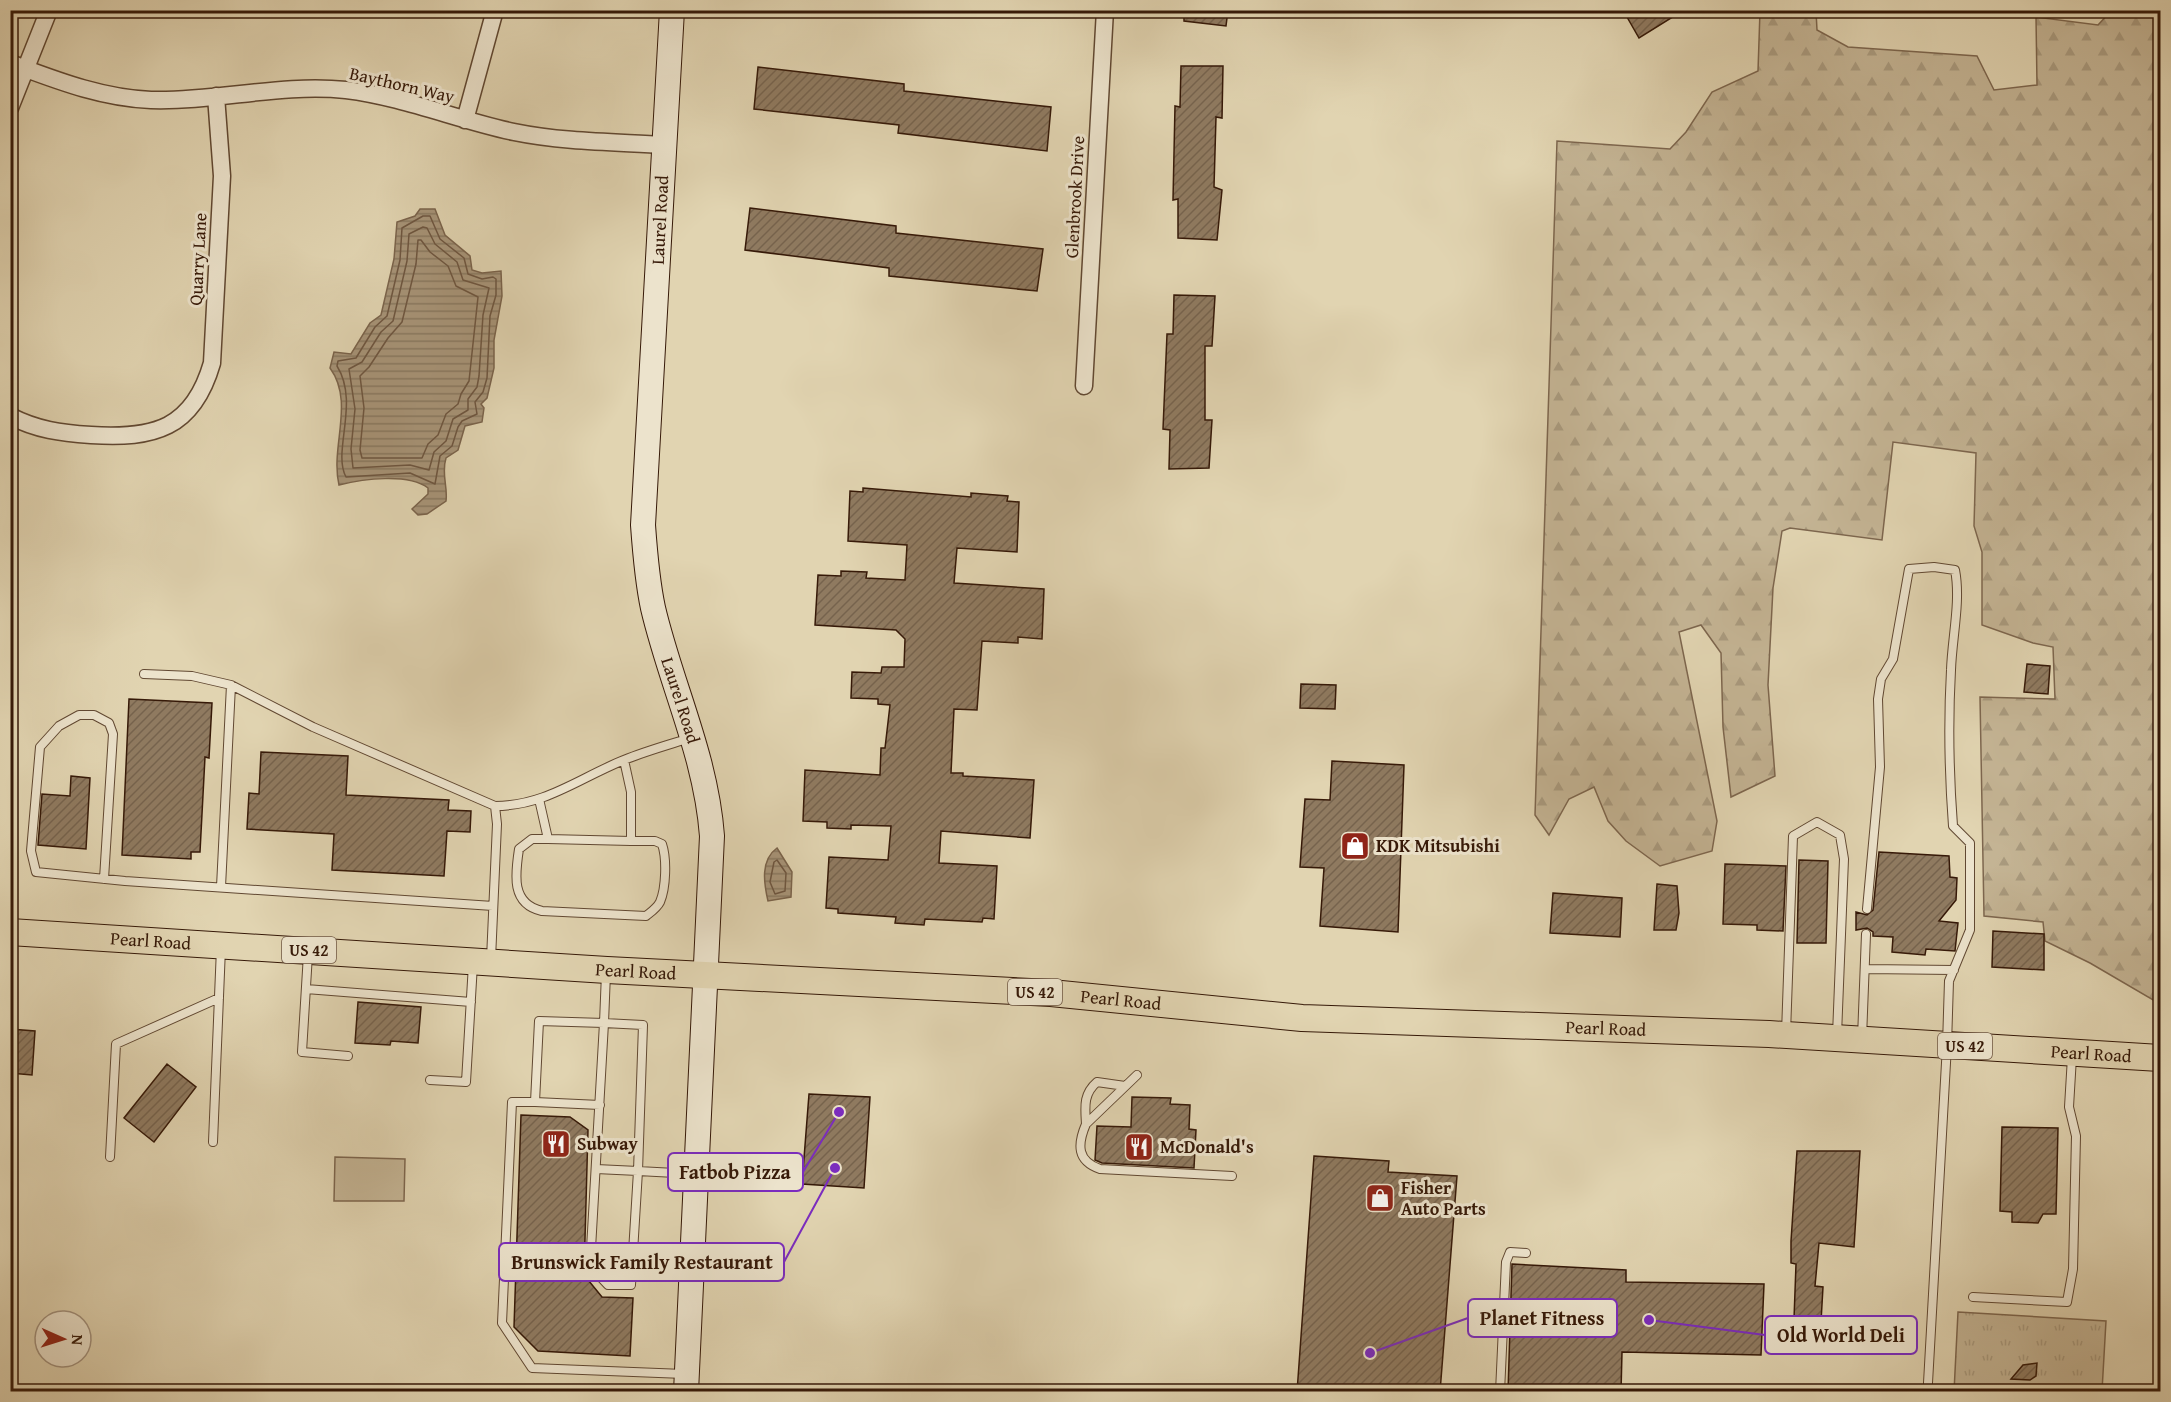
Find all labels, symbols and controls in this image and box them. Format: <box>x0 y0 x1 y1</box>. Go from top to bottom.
street label: Baythorn Way <box>347 59 457 110</box>
street label: Glenbrook Drive <box>1058 135 1091 259</box>
street label: Laurel Road <box>644 174 675 265</box>
street label: Quarry Lane <box>182 212 213 306</box>
street label: Laurel Road <box>654 654 707 747</box>
shop icon: KDK Mitsubishi <box>1339 830 1371 862</box>
place label: KDK Mitsubishi <box>1376 832 1500 859</box>
street label: Pearl Road <box>110 924 192 957</box>
road number: US 42 <box>282 937 336 963</box>
street label: Pearl Road <box>595 955 677 987</box>
road number: US 42 <box>1008 979 1062 1005</box>
street label: Pearl Road <box>1079 982 1163 1017</box>
street label: Pearl Road <box>1565 1013 1647 1043</box>
road number: US 42 <box>1938 1033 1992 1059</box>
street label: Pearl Road <box>2050 1037 2133 1069</box>
restaurant icon: Subway <box>540 1128 572 1160</box>
place label: Subway <box>577 1130 639 1157</box>
restaurant icon: McDonald's <box>1123 1131 1155 1163</box>
place label: McDonald's <box>1160 1133 1254 1160</box>
callout: Fatbob Pizza <box>668 1153 803 1191</box>
text: Fatbob Pizza <box>679 1157 791 1186</box>
place label: Fisher Auto Parts <box>1401 1174 1486 1222</box>
shop icon: Fisher Auto Parts <box>1364 1182 1396 1214</box>
callout: Brunswick Family Restaurant <box>499 1243 784 1281</box>
text: Brunswick Family Restaurant <box>511 1247 773 1276</box>
callout: Planet Fitness <box>1468 1299 1617 1337</box>
text: Planet Fitness <box>1480 1303 1604 1332</box>
north arrow <box>33 1309 93 1369</box>
callout: Old World Deli <box>1765 1316 1917 1354</box>
text: Old World Deli <box>1777 1320 1905 1349</box>
text: N <box>66 1334 90 1346</box>

